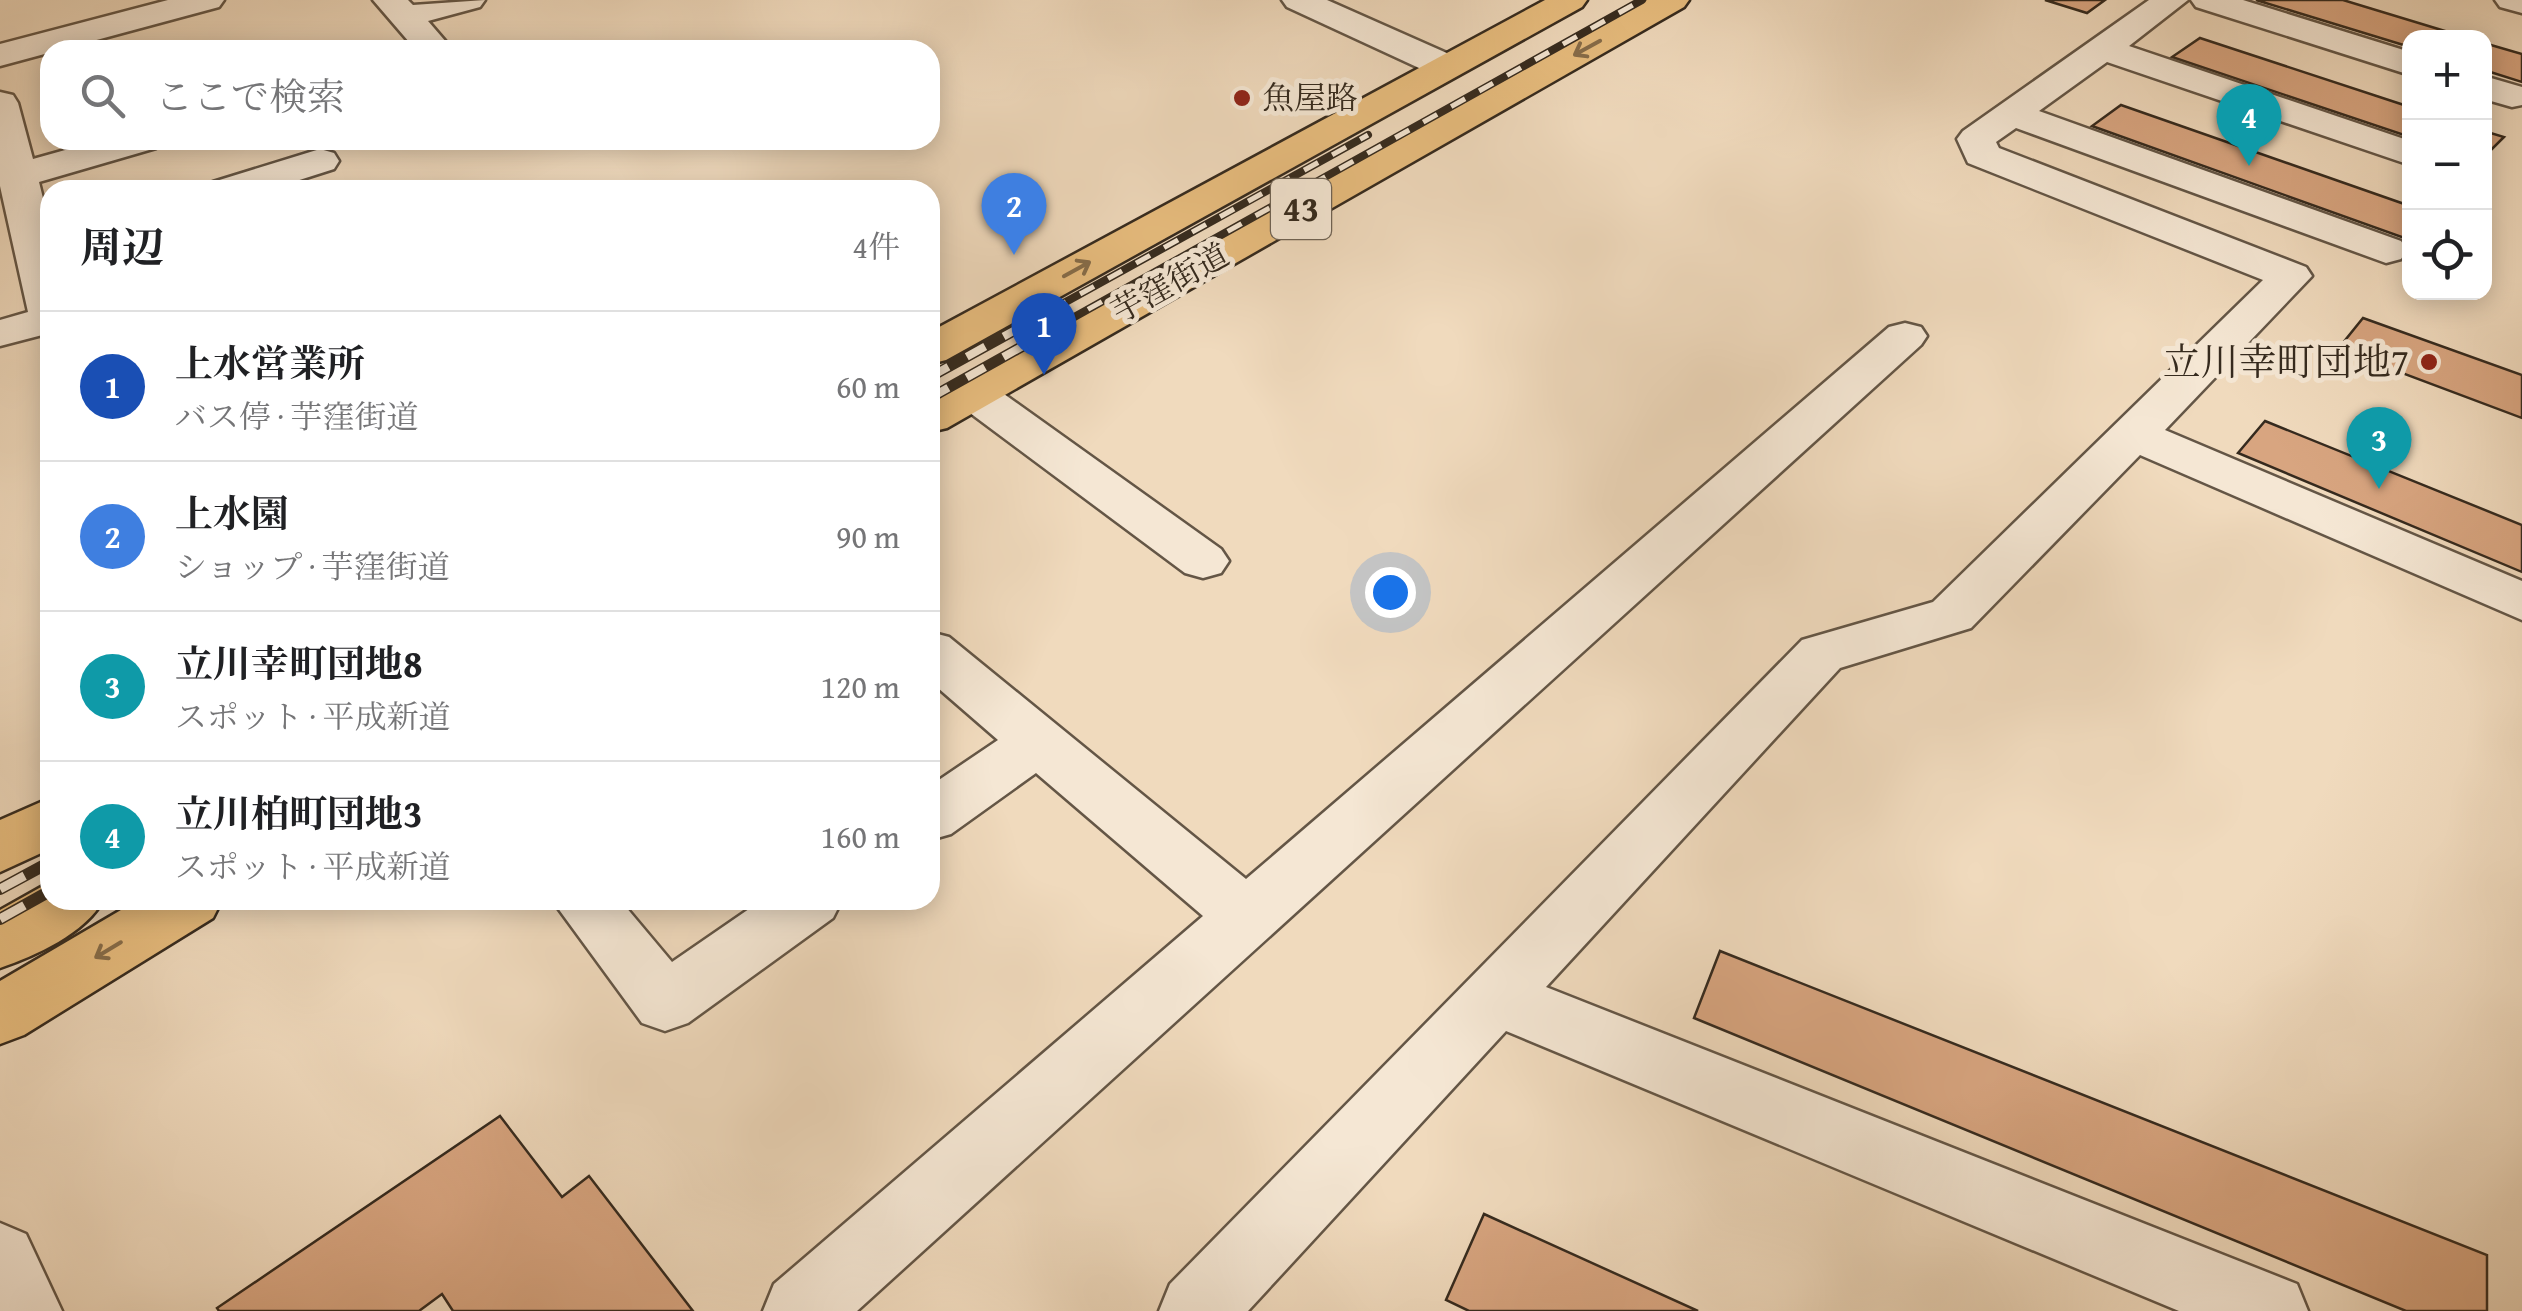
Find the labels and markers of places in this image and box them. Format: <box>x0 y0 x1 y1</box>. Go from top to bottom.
place label: 魚屋路 <box>1262 74 1358 121</box>
pin: 4 <box>2216 84 2282 166</box>
marker: 魚屋路 <box>1231 87 1253 109</box>
pin: 2 <box>982 172 1046 255</box>
pin: 1 <box>1012 292 1076 375</box>
place label: 立川幸町団地7 <box>2163 333 2409 389</box>
marker: 立川幸町団地7 <box>2418 351 2440 373</box>
pin: 3 <box>2346 406 2412 489</box>

